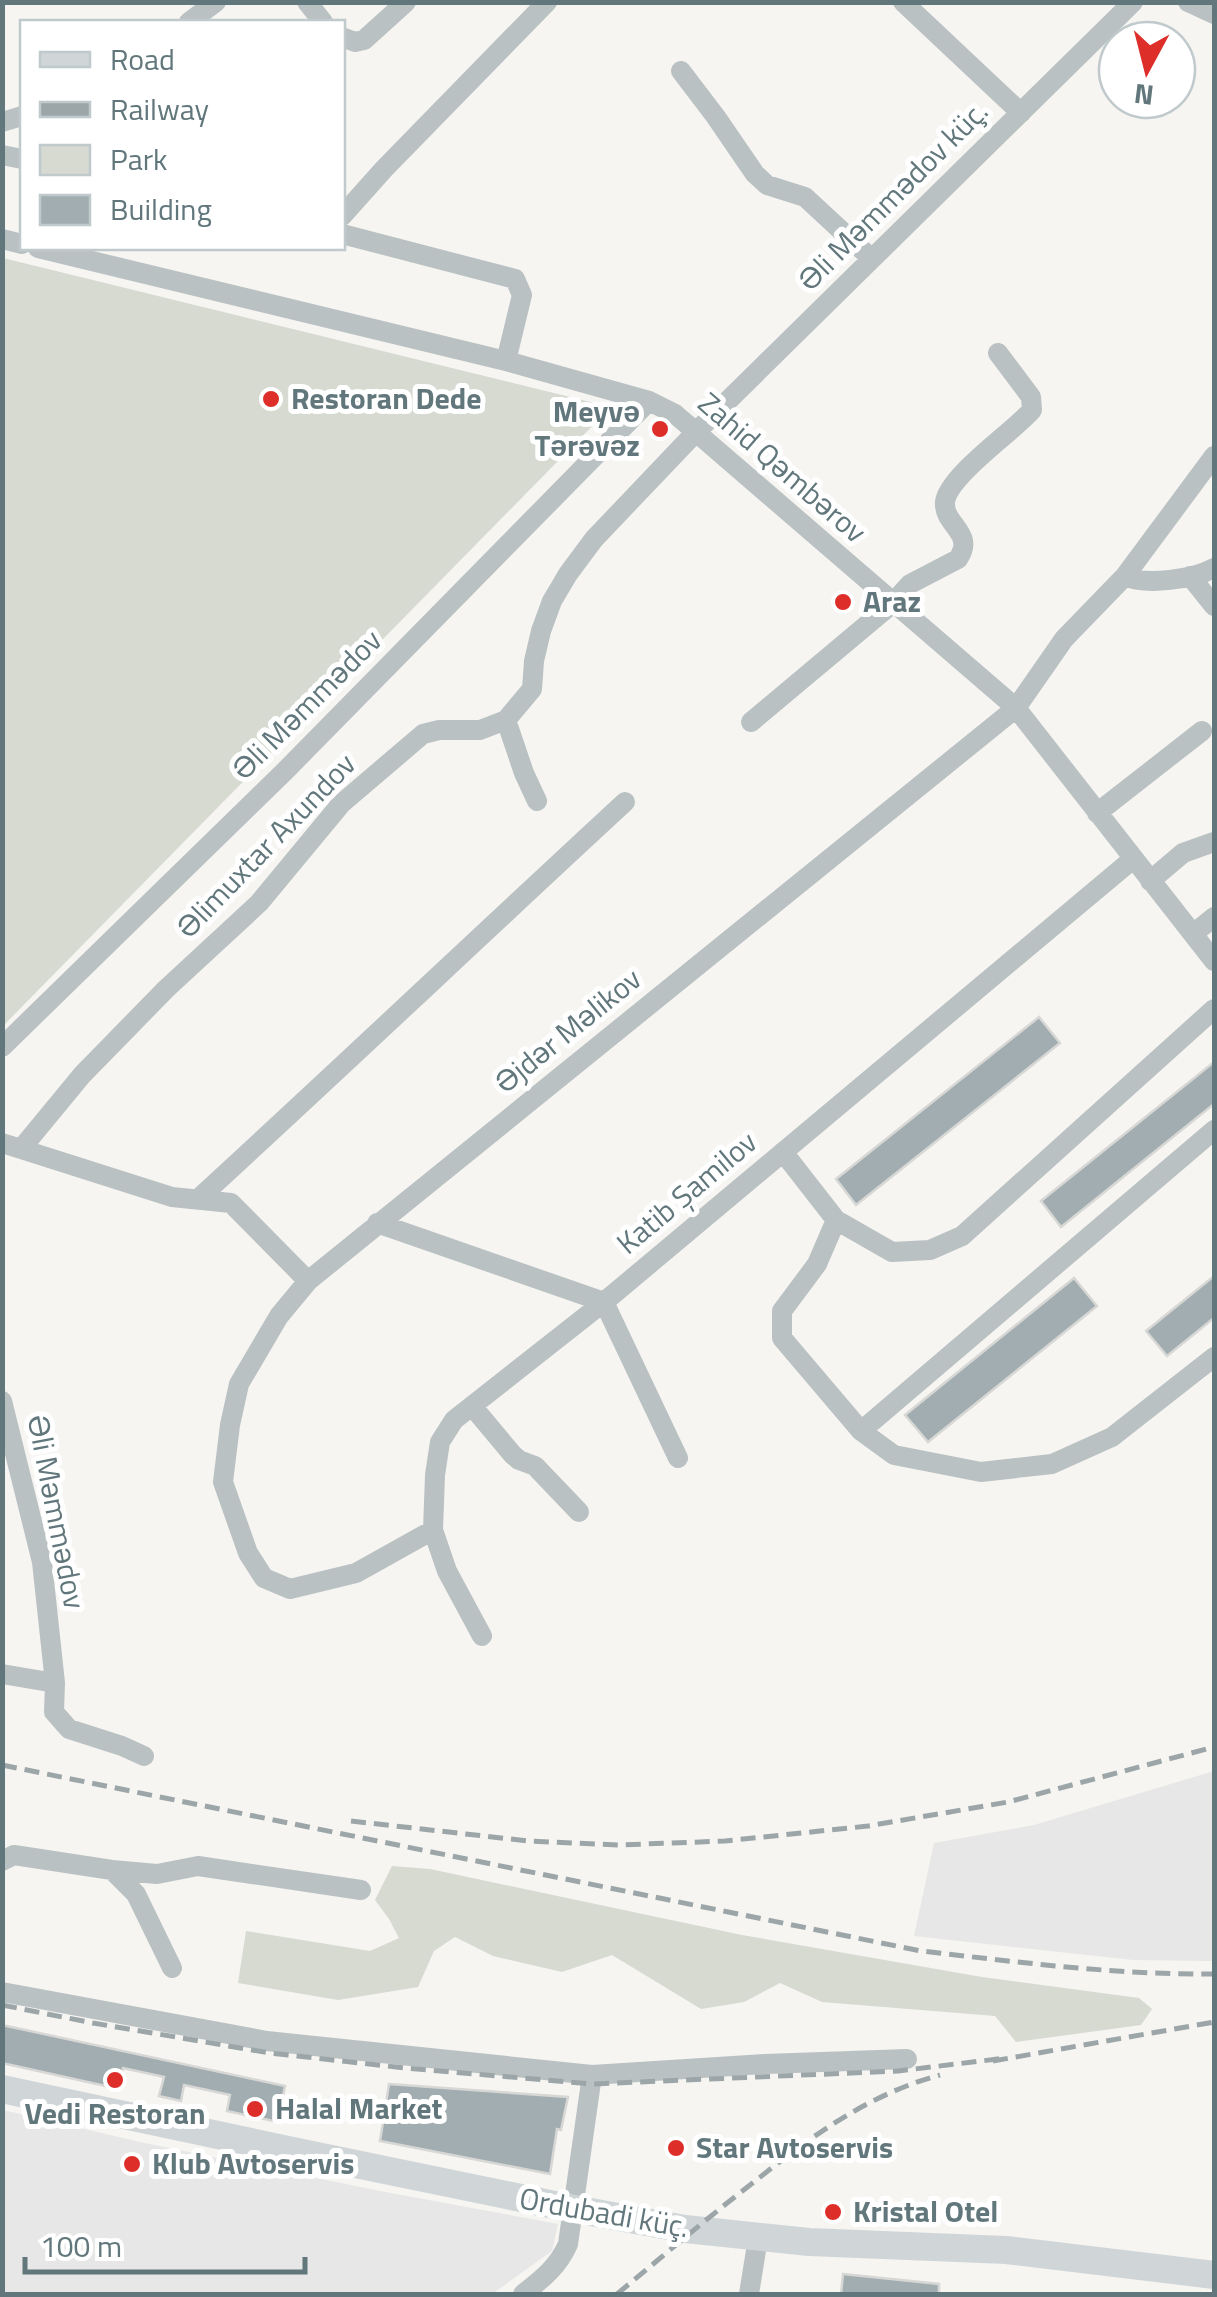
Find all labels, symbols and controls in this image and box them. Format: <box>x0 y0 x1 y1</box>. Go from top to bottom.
legend <box>20 20 345 250</box>
north arrow <box>1097 20 1197 120</box>
text: Road <box>110 36 175 82</box>
text: N <box>1132 73 1156 118</box>
text: Railway <box>110 86 209 132</box>
street label: Əli Məmmədov küç. <box>786 89 998 301</box>
text: Park <box>110 136 167 182</box>
text: Building <box>110 186 212 232</box>
place label: Restoran Dede <box>291 375 482 421</box>
street label: Zahid Qəmbərov <box>688 381 877 554</box>
marker: Restoran Dede <box>260 388 282 410</box>
place label: Meyvə Tərəvəz <box>534 388 640 468</box>
marker: Meyvə Tərəvəz <box>649 418 671 440</box>
place label: Araz <box>863 578 921 624</box>
marker: Araz <box>832 591 854 613</box>
street label: Əli Məmmədov <box>220 618 392 790</box>
street label: Əlimuxtar Axundov <box>164 742 366 949</box>
street label: Əjdər Məlikov <box>484 956 651 1104</box>
street label: Katib Şamilov <box>606 1120 767 1265</box>
street label: Əli Məmmədov <box>16 1411 98 1613</box>
marker: Vedi Restoran <box>104 2069 126 2091</box>
place label: Halal Market <box>275 2085 442 2131</box>
place label: Vedi Restoran <box>24 2090 206 2136</box>
marker: Halal Market <box>244 2098 266 2120</box>
place label: Star Avtoservis <box>696 2124 893 2170</box>
marker: Star Avtoservis <box>665 2137 687 2159</box>
place label: Klub Avtoservis <box>152 2140 354 2186</box>
marker: Klub Avtoservis <box>121 2153 143 2175</box>
street label: Ordubadi küç. <box>516 2174 693 2250</box>
place label: Kristal Otel <box>853 2188 998 2234</box>
marker: Kristal Otel <box>822 2201 844 2223</box>
scale bar <box>25 2212 305 2274</box>
text: 100 m <box>40 2223 122 2269</box>

